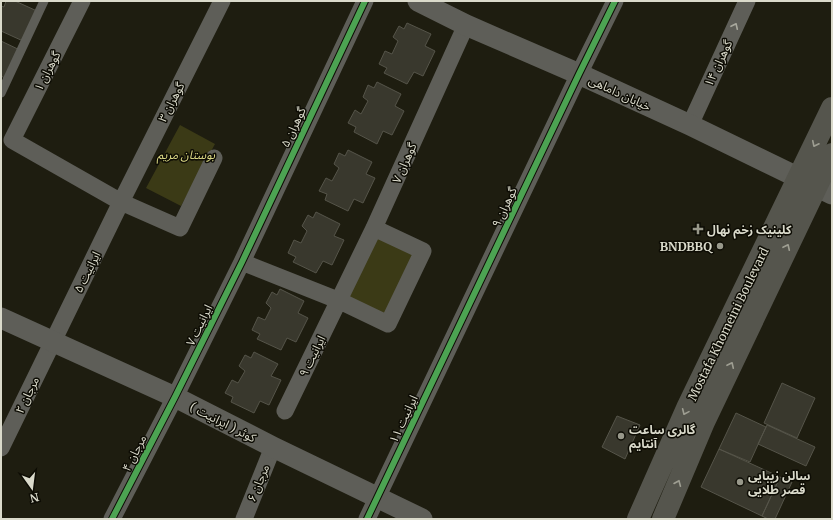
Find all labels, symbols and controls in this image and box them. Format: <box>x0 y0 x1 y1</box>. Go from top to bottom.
one-way arrow <box>730 23 738 31</box>
street label: گوهران ۱۴ <box>701 36 736 89</box>
street label: گوهران ۱ <box>31 48 64 93</box>
street label: خیابان داماهی <box>586 72 653 114</box>
street label: گوهران ۳ <box>155 79 188 124</box>
street label: گوهران ۵ <box>277 104 309 150</box>
street label: گوهران ۷ <box>388 139 420 186</box>
one-way arrow <box>812 139 820 147</box>
park label: بوستان مریم <box>156 147 216 164</box>
street label: گوهران ۹ <box>488 184 520 230</box>
place label: کلینیک زخم نهال <box>707 222 792 239</box>
marker: کلینیک زخم نهال <box>692 223 704 235</box>
place label: BNDBBQ <box>660 239 713 254</box>
marker: BNDBBQ <box>715 241 725 251</box>
one-way arrow <box>782 244 790 252</box>
street label: Mostafa Khomeini Boulevard <box>684 245 772 403</box>
street label: ایرانیت ۵ <box>71 249 104 295</box>
street label: ایرانیت ۷ <box>183 302 216 348</box>
street label: ایرانیت ۹ <box>296 333 329 379</box>
one-way arrow <box>726 361 734 369</box>
street label: مرجان ۲ <box>12 374 42 416</box>
street label: ایرانیت ۱۱ <box>385 393 421 445</box>
street label: کوثر ( ایرانیت ) <box>187 399 260 446</box>
one-way arrow <box>682 408 690 415</box>
place label: گالری ساعت آنتایم <box>629 422 696 453</box>
marker: گالری ساعت آنتایم <box>616 431 626 441</box>
street label: مرجان ۴ <box>118 432 150 474</box>
street label: مرجان ۶ <box>244 462 272 504</box>
north arrow <box>12 468 52 508</box>
place label: سالن زیبایی قصر طلایی <box>748 468 810 497</box>
marker: سالن زیبایی قصر طلایی <box>735 477 745 487</box>
one-way arrow <box>673 480 681 488</box>
text: N <box>28 490 40 506</box>

